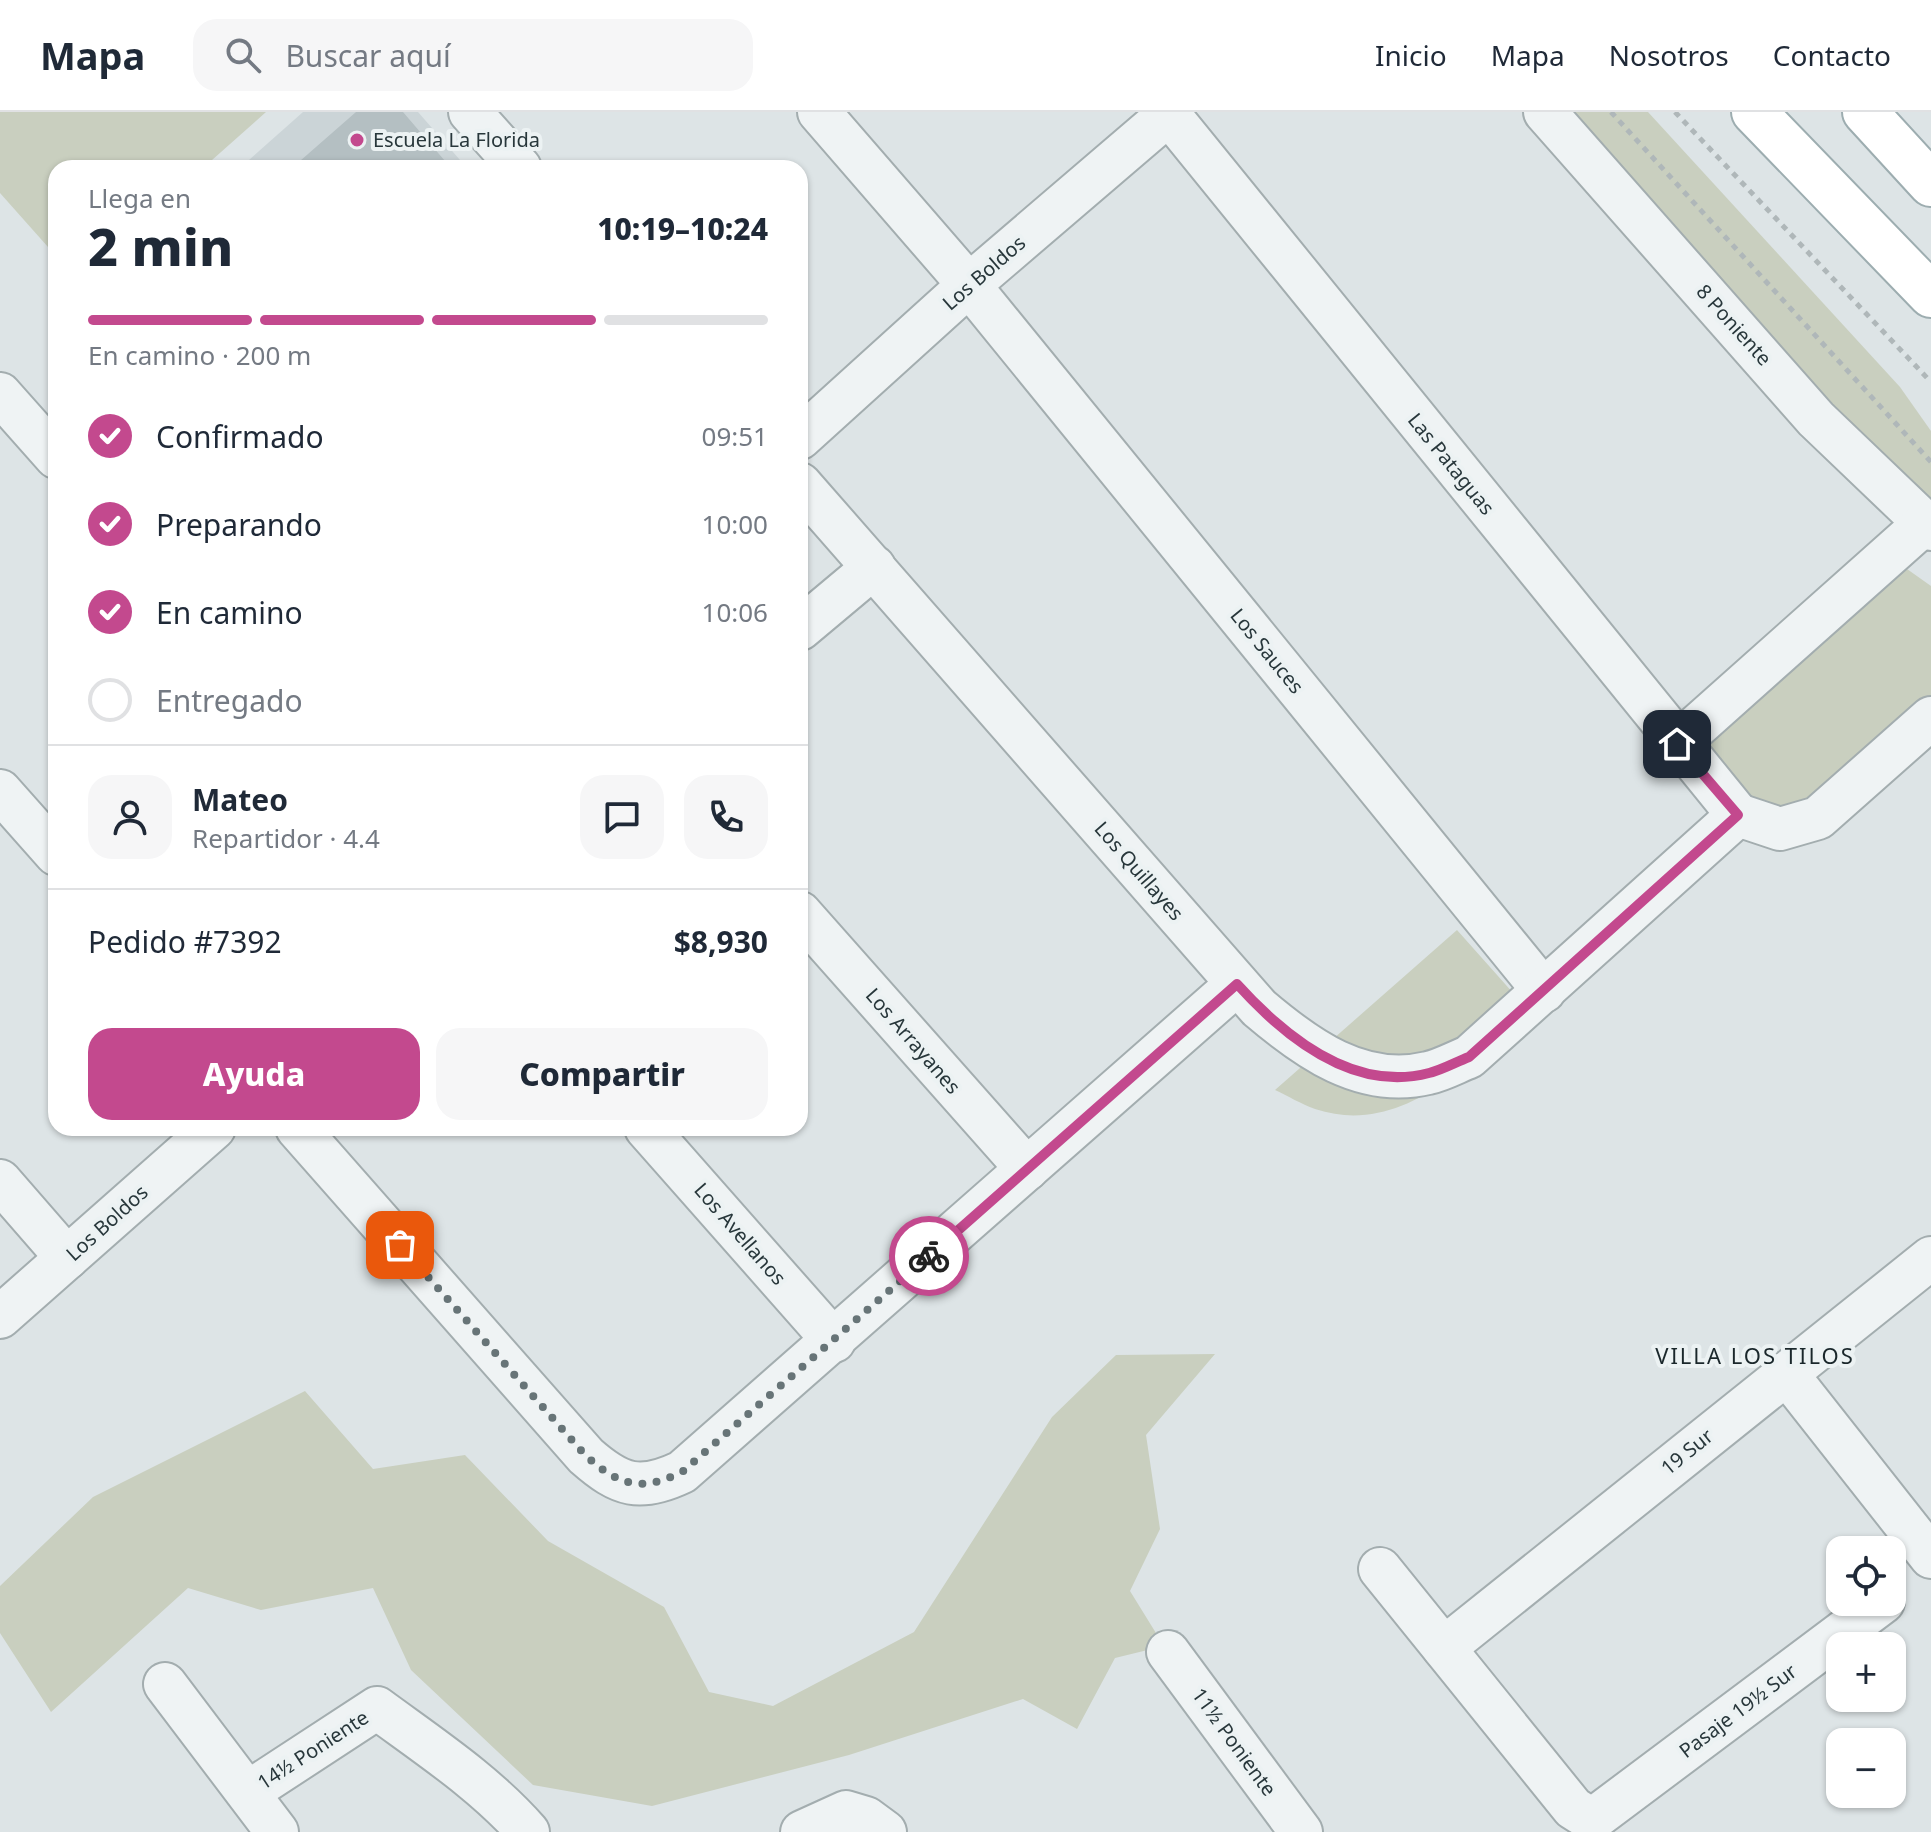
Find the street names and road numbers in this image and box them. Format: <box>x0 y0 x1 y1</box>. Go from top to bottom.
street label: Los Boldos <box>936 229 1031 316</box>
street label: 8 Poniente <box>1691 278 1778 371</box>
street label: Las Pataguas <box>1402 407 1501 520</box>
street label: Los Sauces <box>1225 602 1310 699</box>
street label: Los Quillayes <box>1089 815 1190 926</box>
street label: Los Arrayanes <box>860 982 967 1099</box>
street label: Los Avellanos <box>688 1177 792 1291</box>
street label: Los Boldos <box>60 1179 153 1267</box>
street label: 19 Sur <box>1655 1422 1718 1481</box>
street label: Pasaje 19½ Sur <box>1673 1657 1802 1764</box>
street label: 11½ Poniente <box>1186 1682 1283 1801</box>
street label: 14½ Poniente <box>252 1704 373 1796</box>

